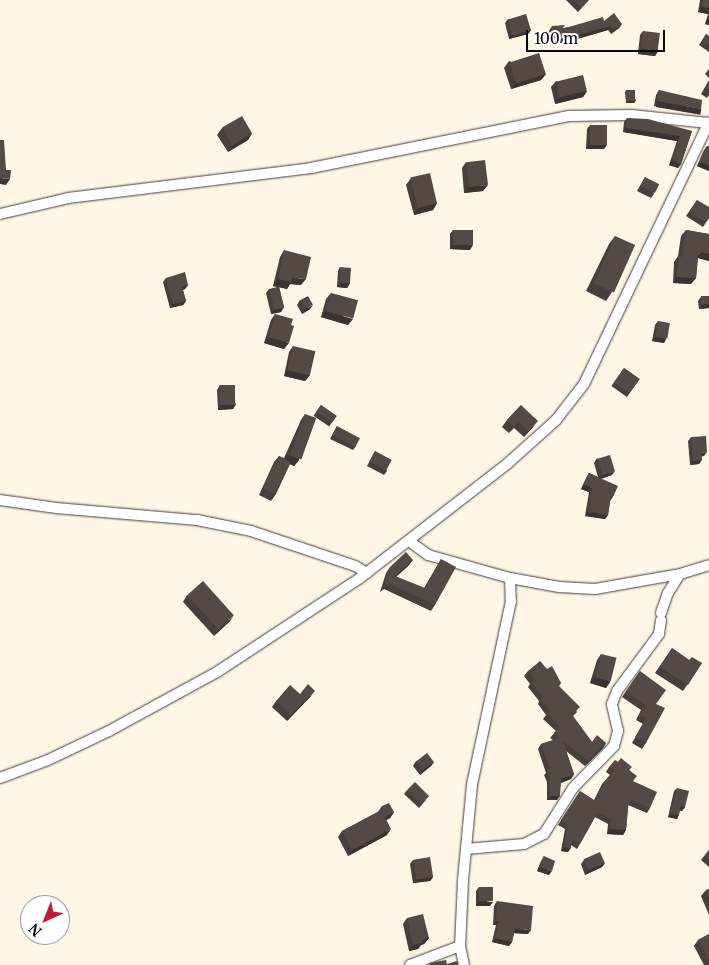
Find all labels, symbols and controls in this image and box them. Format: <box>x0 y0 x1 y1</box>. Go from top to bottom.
scale bar <box>529 20 668 52</box>
text: 100 m <box>534 29 578 48</box>
north arrow <box>20 895 70 945</box>
text: N <box>25 920 46 940</box>

